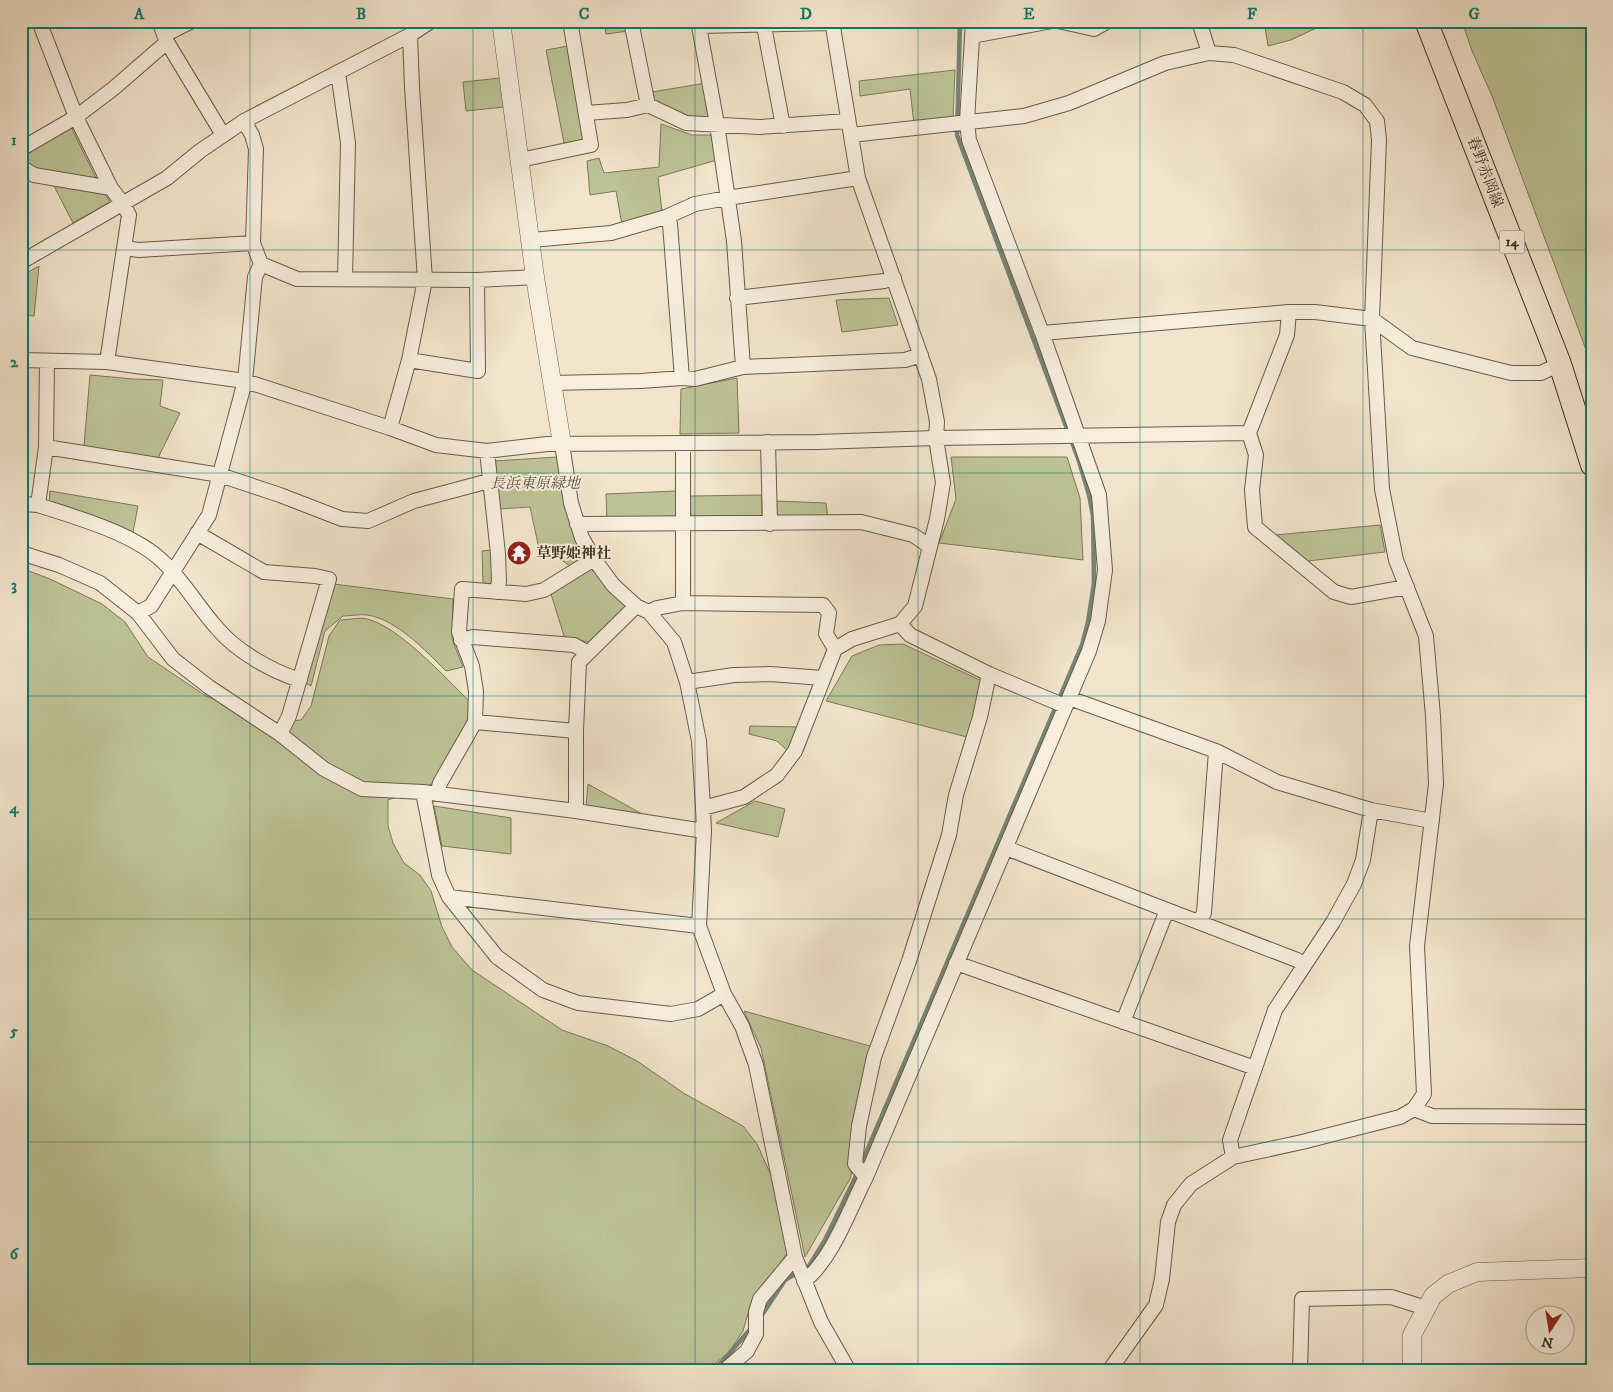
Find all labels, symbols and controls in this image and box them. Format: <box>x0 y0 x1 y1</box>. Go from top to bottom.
text: A <box>133 4 145 24</box>
text: B <box>356 4 366 24</box>
text: C <box>579 4 589 24</box>
text: D <box>800 4 812 24</box>
text: E <box>1023 4 1035 24</box>
text: F <box>1247 4 1257 24</box>
text: G <box>1468 4 1480 24</box>
text: 1 <box>11 130 17 150</box>
street label: 春野赤岡線 <box>1463 134 1507 210</box>
road number: 14 <box>1500 230 1524 253</box>
text: 2 <box>10 352 19 372</box>
park label: 長浜東原緑地 <box>490 474 582 493</box>
temple icon: 草野姫神社 <box>506 540 532 566</box>
place label: 草野姫神社 <box>536 544 611 563</box>
text: 3 <box>11 575 17 595</box>
text: 4 <box>8 798 19 818</box>
text: 5 <box>9 1021 18 1041</box>
text: 6 <box>10 1244 20 1264</box>
north arrow <box>1526 1304 1576 1354</box>
text: N <box>1540 1332 1555 1352</box>

